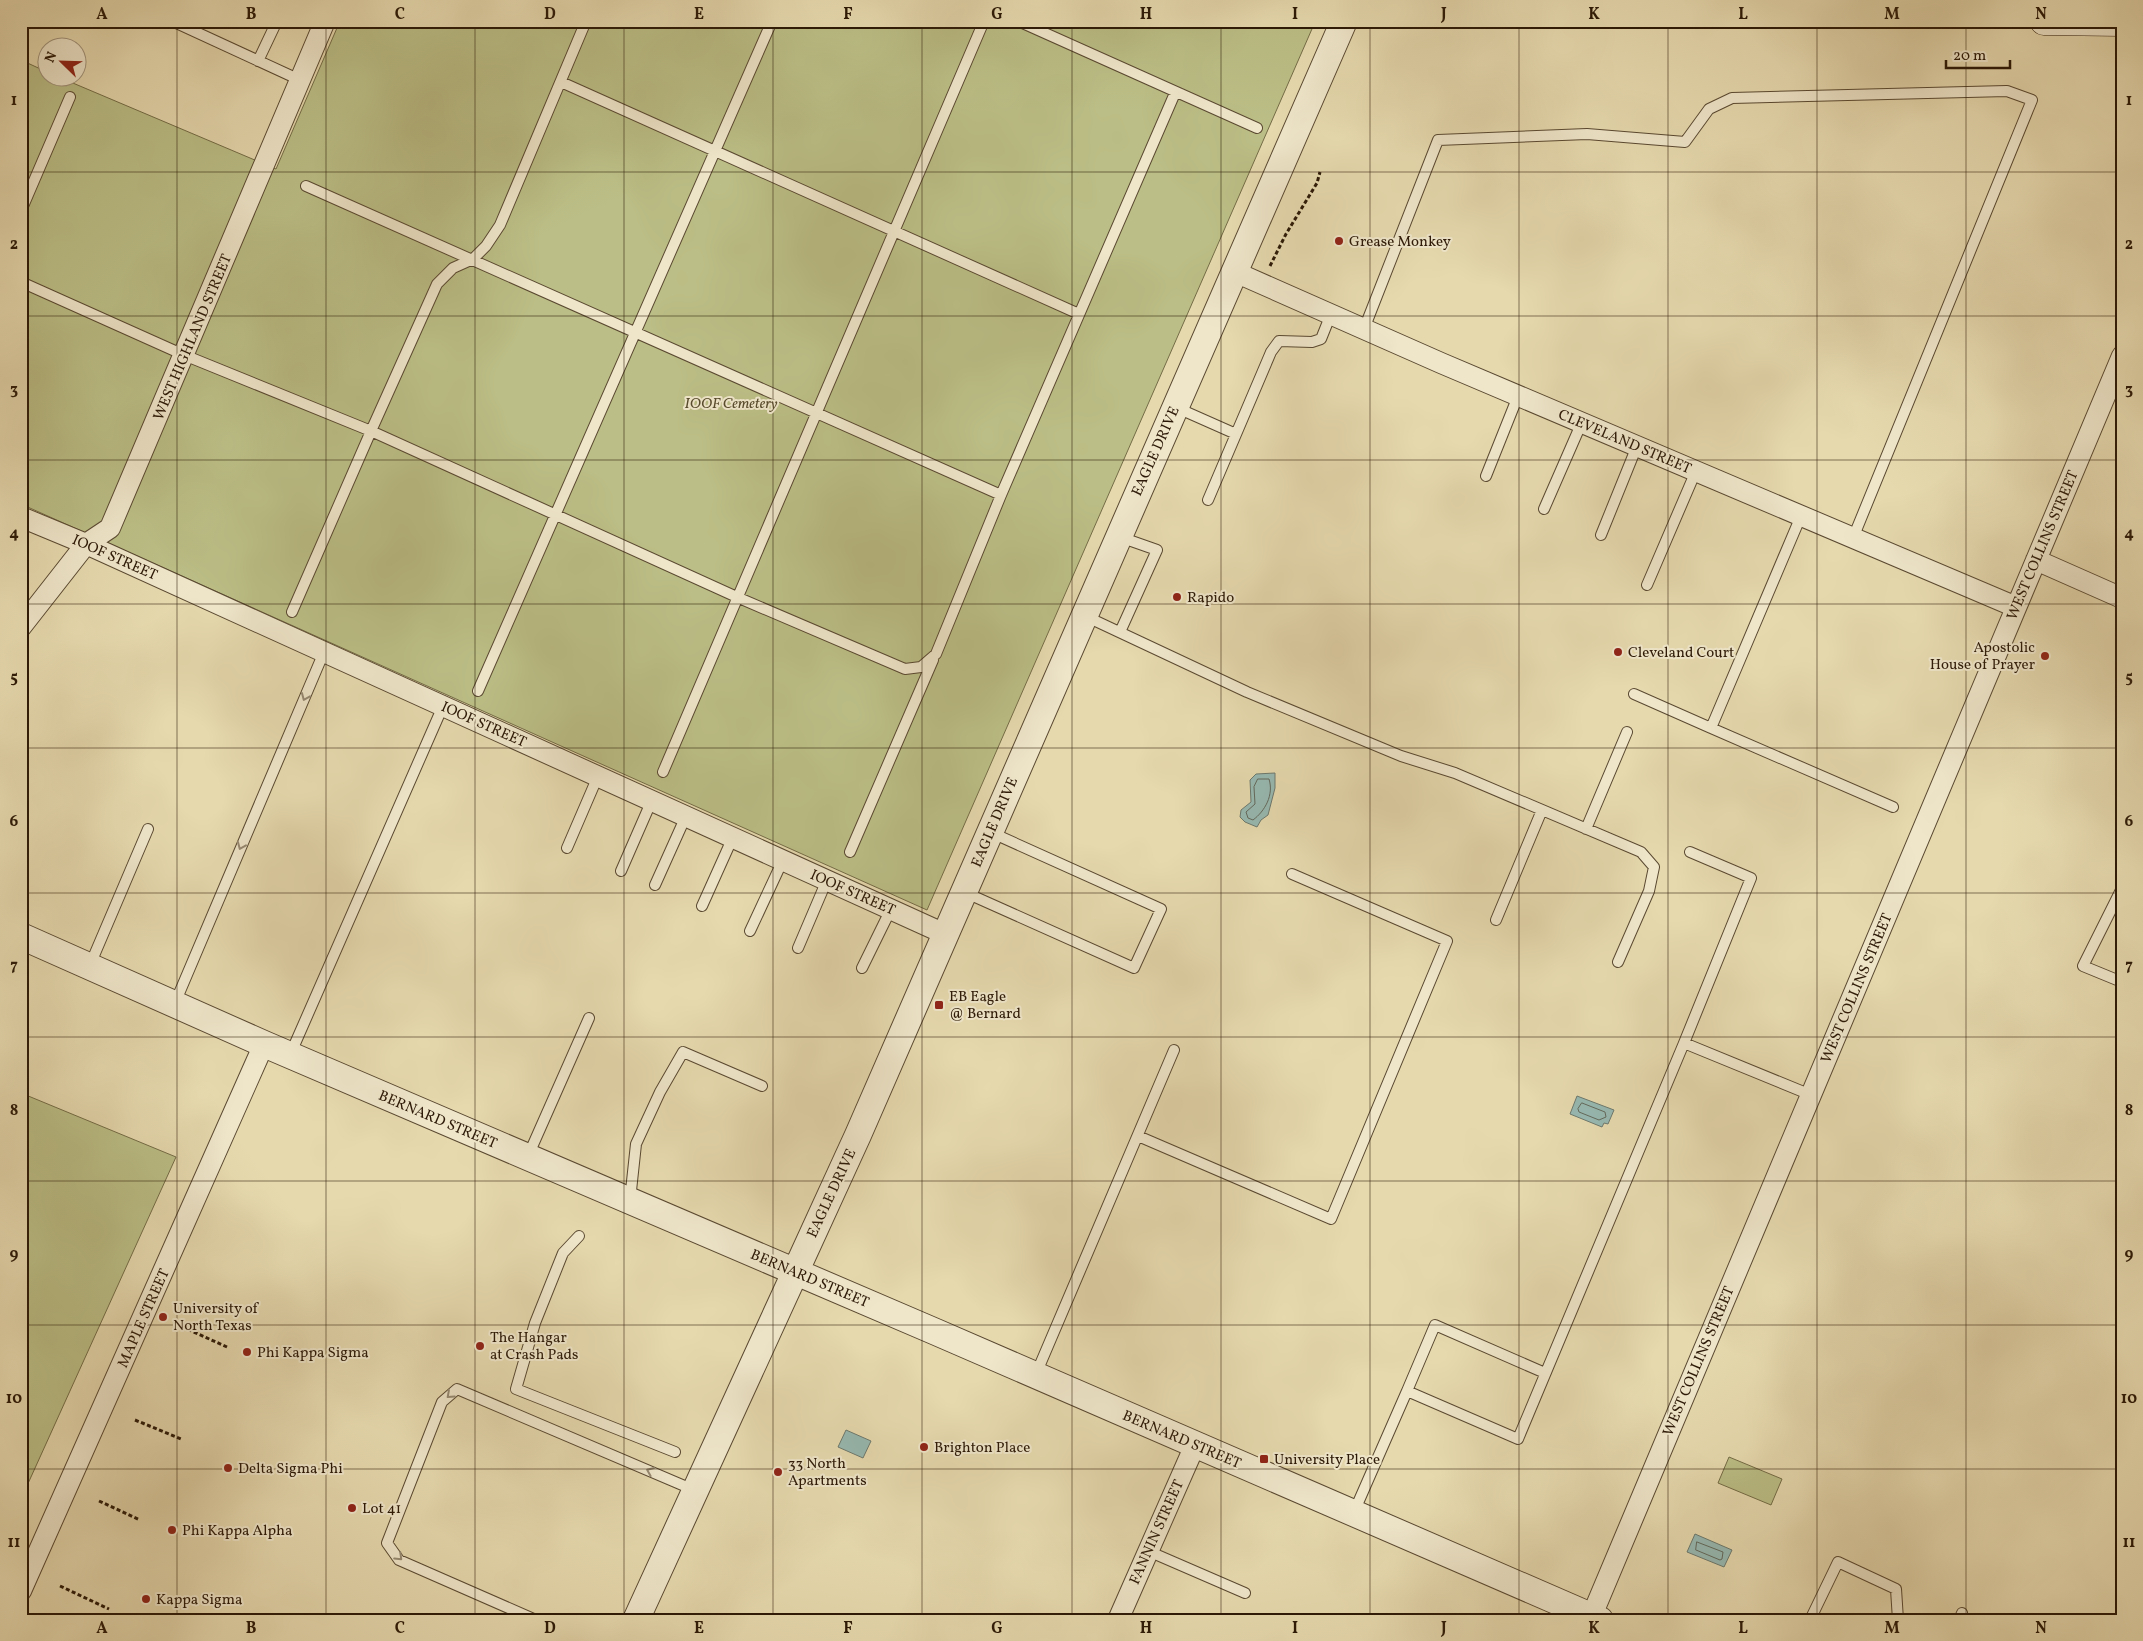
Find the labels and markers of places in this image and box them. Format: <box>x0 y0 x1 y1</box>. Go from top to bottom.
place label: Grease Monkey <box>1349 232 1451 253</box>
marker: Grease Monkey <box>1333 235 1345 247</box>
place label: Rapido <box>1187 588 1234 609</box>
marker: Rapido <box>1171 591 1183 603</box>
place label: Apostolic House of Prayer <box>1930 638 2035 676</box>
place label: Cleveland Court <box>1628 643 1734 664</box>
marker: Cleveland Court <box>1612 646 1624 658</box>
marker: Apostolic House of Prayer <box>2039 650 2051 662</box>
place label: EB Eagle @ Bernard <box>949 987 1021 1025</box>
marker: EB Eagle @ Bernard <box>933 999 945 1011</box>
place label: University of North Texas <box>173 1299 260 1337</box>
marker: University of North Texas <box>157 1311 169 1323</box>
place label: The Hangar at Crash Pads <box>490 1328 579 1366</box>
marker: The Hangar at Crash Pads <box>474 1340 486 1352</box>
place label: Phi Kappa Sigma <box>257 1343 369 1364</box>
marker: Phi Kappa Sigma <box>241 1346 253 1358</box>
place label: Brighton Place <box>934 1438 1030 1459</box>
marker: Brighton Place <box>918 1441 930 1453</box>
place label: University Place <box>1274 1450 1380 1471</box>
marker: University Place <box>1258 1453 1270 1465</box>
place label: 33 North Apartments <box>788 1454 867 1492</box>
place label: Delta Sigma Phi <box>238 1459 343 1480</box>
marker: Delta Sigma Phi <box>222 1462 234 1474</box>
marker: 33 North Apartments <box>772 1466 784 1478</box>
place label: Lot 41 <box>362 1499 401 1520</box>
marker: Lot 41 <box>346 1502 358 1514</box>
place label: Phi Kappa Alpha <box>182 1521 292 1542</box>
marker: Phi Kappa Alpha <box>166 1524 178 1536</box>
place label: Kappa Sigma <box>156 1590 243 1611</box>
marker: Kappa Sigma <box>140 1593 152 1605</box>

